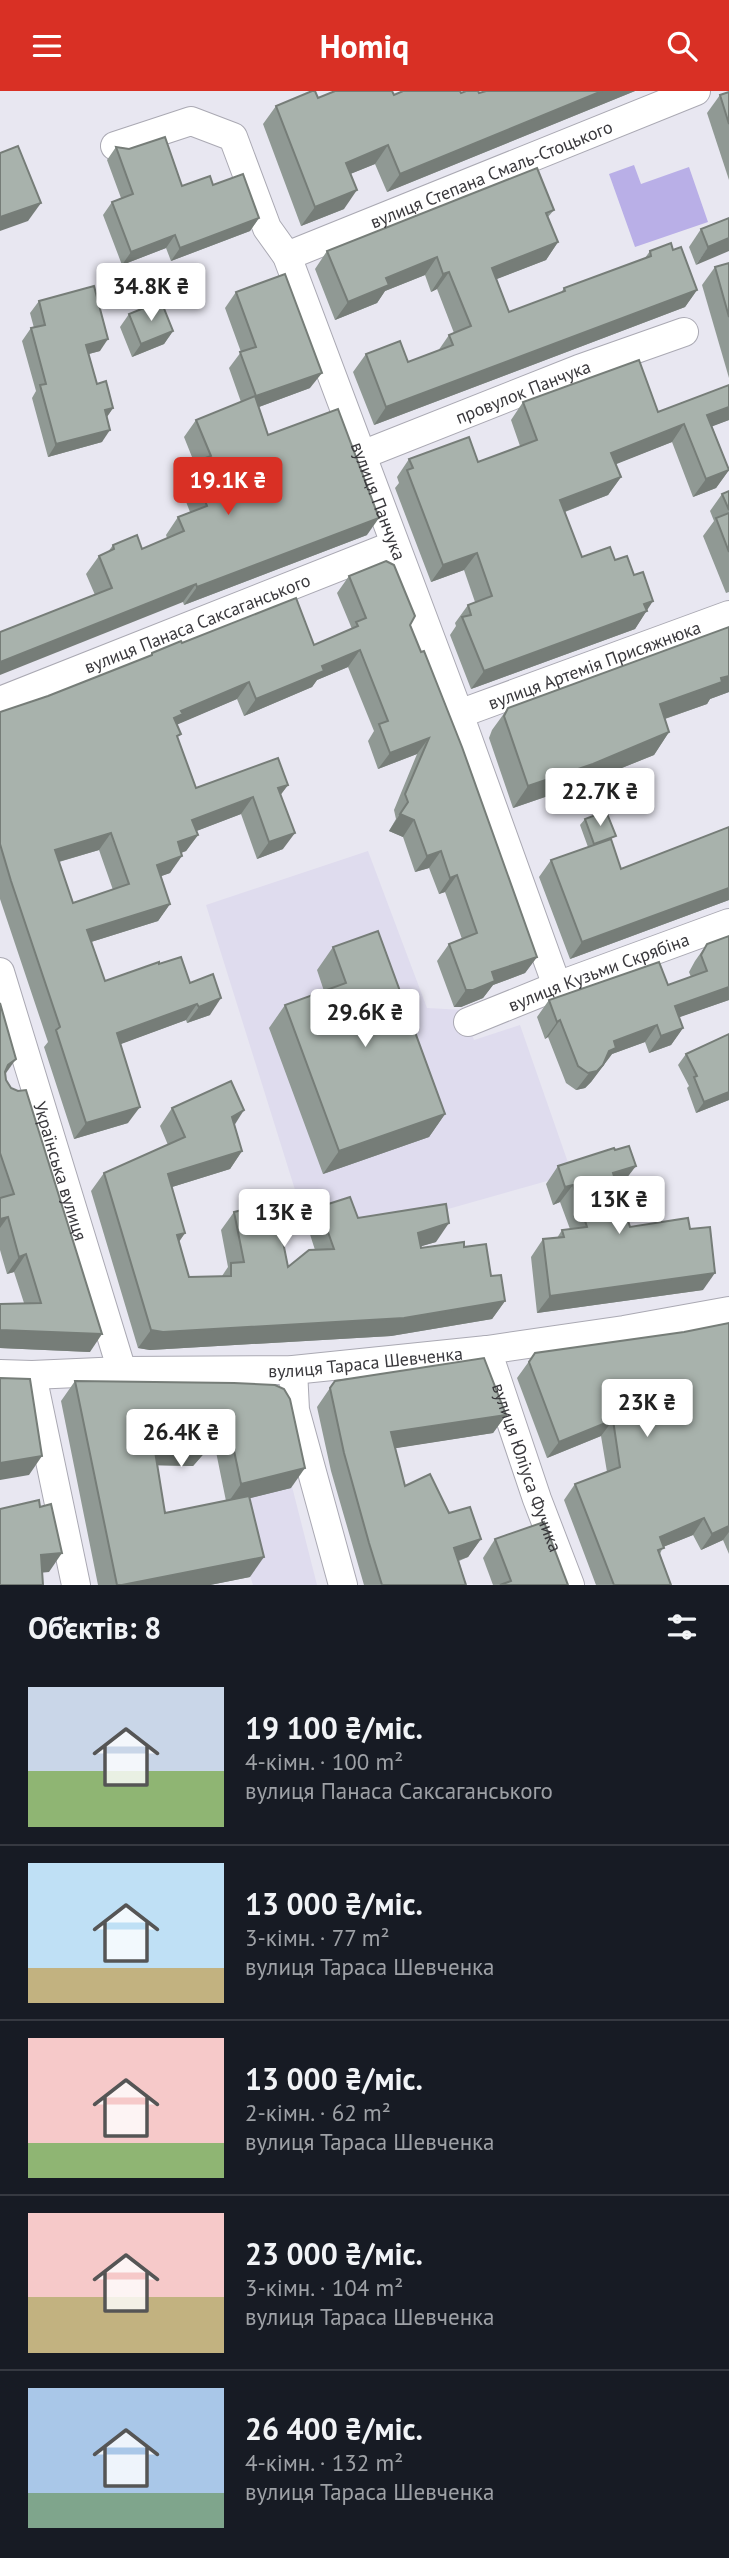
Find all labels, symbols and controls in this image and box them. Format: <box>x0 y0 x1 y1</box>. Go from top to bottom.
text: Homiq <box>320 25 409 67</box>
icon: menu <box>28 27 66 65</box>
icon: search <box>663 27 701 65</box>
street label: вулиця Степана Смаль-Стоцького <box>366 115 616 233</box>
pin: 34.8K ₴ <box>86 264 216 323</box>
text: 34.8K ₴ <box>112 271 190 300</box>
street label: провулок Панчука <box>452 354 594 428</box>
street label: вулиця Панчука <box>346 438 412 563</box>
pin: 19.1K ₴ <box>163 457 293 517</box>
text: 19.1K ₴ <box>189 465 267 494</box>
street label: вулиця Панаса Саксаганського <box>81 568 313 678</box>
street label: вулиця Артемія Присяжнюка <box>485 615 704 714</box>
pin: 22.7K ₴ <box>535 769 665 828</box>
text: 22.7K ₴ <box>561 776 639 805</box>
street label: вулиця Кузьми Скрябіна <box>505 927 692 1016</box>
pin: 29.6K ₴ <box>300 989 430 1049</box>
text: 29.6K ₴ <box>326 997 404 1026</box>
street label: Українська вулиця <box>29 1099 93 1243</box>
pin: 13K ₴ <box>570 1177 668 1236</box>
text: 13K ₴ <box>590 1184 648 1213</box>
pin: 13K ₴ <box>235 1189 333 1249</box>
text: 13K ₴ <box>255 1197 313 1226</box>
street label: вулиця Тараса Шевченка <box>268 1341 464 1382</box>
pin: 23K ₴ <box>598 1379 696 1439</box>
street label: вулиця Юліуса Фучика <box>487 1380 568 1555</box>
text: 23K ₴ <box>618 1387 676 1416</box>
pin: 26.4K ₴ <box>116 1409 246 1469</box>
text: 26.4K ₴ <box>142 1417 220 1446</box>
text: Об’єктів: 8 <box>28 1608 161 1647</box>
icon: filters <box>663 1608 701 1646</box>
text: 19 100 ₴/міс. <box>245 1708 423 1747</box>
icon: home <box>84 1715 168 1799</box>
text: 4-кімн. · 100 m² <box>245 1747 403 1776</box>
text: вулиця Панаса Саксаганського <box>245 1776 553 1805</box>
text: 13 000 ₴/міс. <box>245 1884 423 1923</box>
icon: home <box>84 1891 168 1975</box>
text: 3-кімн. · 77 m² <box>245 1923 390 1952</box>
text: вулиця Тараса Шевченка <box>245 1952 494 1981</box>
text: 13 000 ₴/міс. <box>245 2059 423 2098</box>
icon: home <box>84 2066 168 2150</box>
text: 2-кімн. · 62 m² <box>245 2098 391 2127</box>
text: вулиця Тараса Шевченка <box>245 2127 494 2156</box>
text: 23 000 ₴/міс. <box>245 2234 423 2273</box>
icon: home <box>84 2241 168 2325</box>
text: 3-кімн. · 104 m² <box>245 2273 403 2302</box>
text: вулиця Тараса Шевченка <box>245 2302 494 2331</box>
text: 26 400 ₴/міс. <box>245 2409 423 2448</box>
icon: home <box>84 2416 168 2500</box>
text: 4-кімн. · 132 m² <box>245 2448 403 2477</box>
text: вулиця Тараса Шевченка <box>245 2477 494 2506</box>

